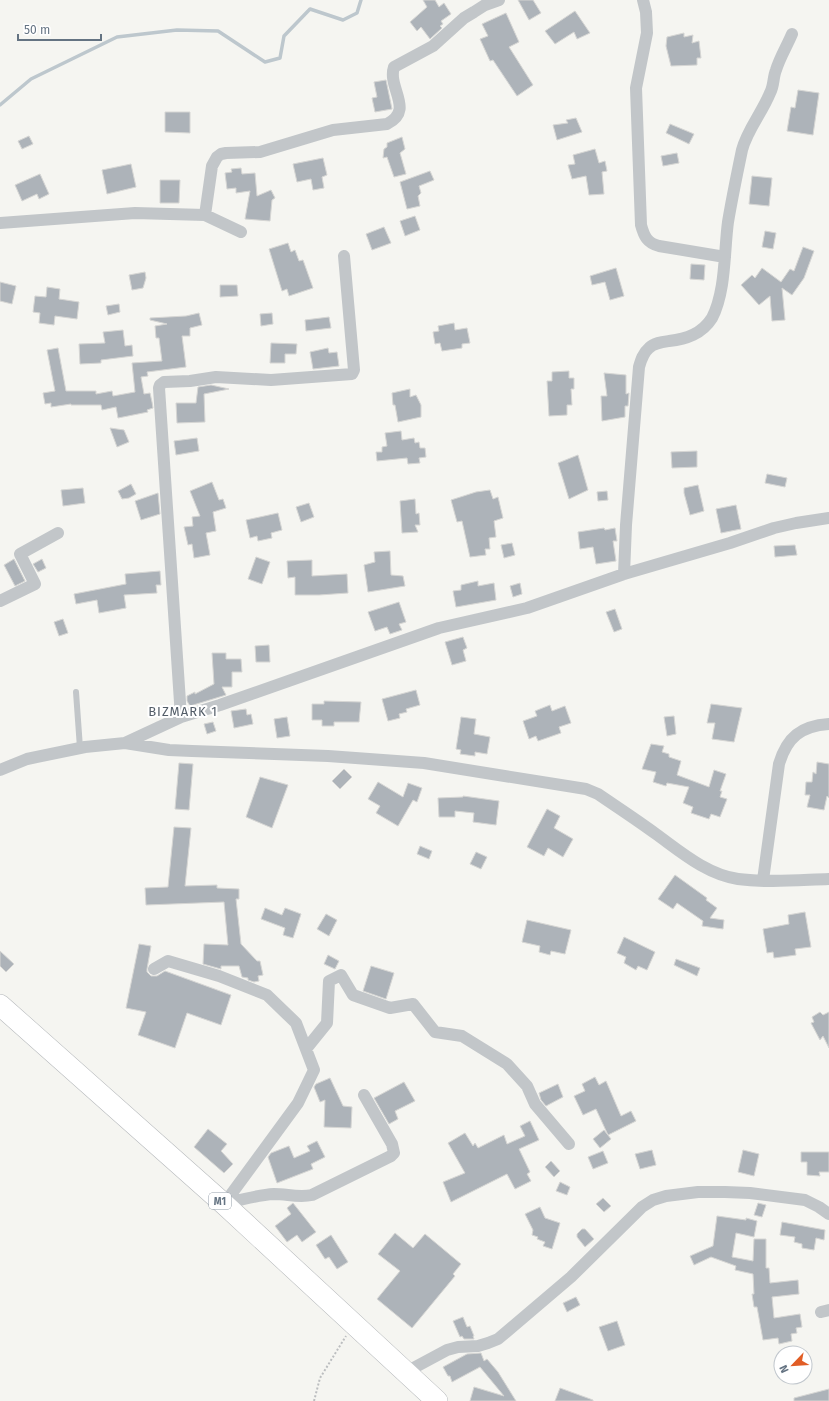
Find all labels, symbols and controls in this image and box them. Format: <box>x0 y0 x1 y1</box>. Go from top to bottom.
scale bar <box>18 16 101 42</box>
text: 50 m <box>24 23 50 37</box>
district label: BIZMARK 1 <box>148 704 218 719</box>
road number: M1 <box>209 1193 231 1209</box>
north arrow <box>773 1345 813 1385</box>
text: N <box>777 1363 792 1375</box>

